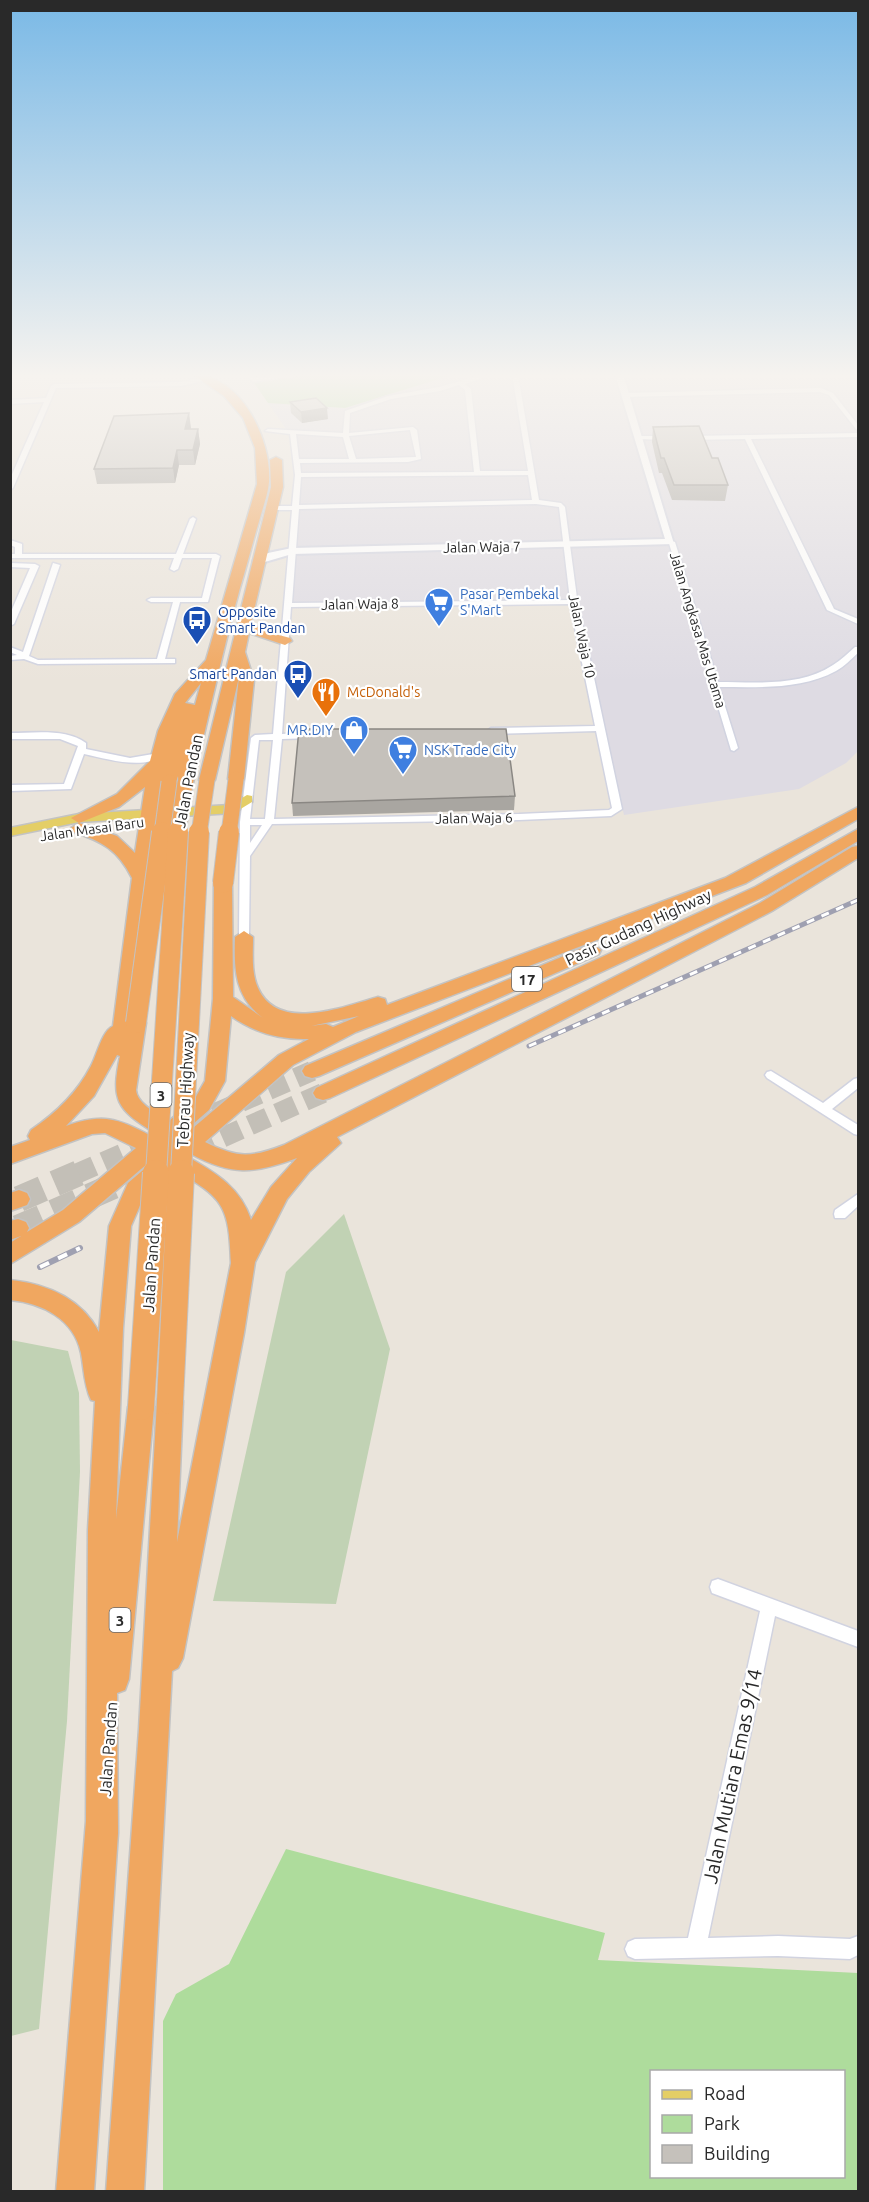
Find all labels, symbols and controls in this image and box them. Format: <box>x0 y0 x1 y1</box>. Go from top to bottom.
street label: Jalan Waja 7 <box>443 538 521 556</box>
street label: Jalan Angkasa Mas Utama <box>667 550 729 710</box>
supermarket icon: Pasar Pembekal S'Mart <box>423 586 455 628</box>
place label: Pasar Pembekal S'Mart <box>460 586 559 618</box>
street label: Jalan Waja 10 <box>565 592 599 680</box>
street label: Jalan Waja 8 <box>321 595 399 613</box>
bus stop icon: Opposite Smart Pandan <box>181 604 213 646</box>
place label: Opposite Smart Pandan <box>218 604 305 636</box>
bus stop icon: Smart Pandan <box>282 658 314 700</box>
place label: Smart Pandan <box>190 666 277 682</box>
restaurant icon: McDonald's <box>310 676 342 718</box>
place label: McDonald's <box>347 684 420 700</box>
shop icon: MR.DIY <box>338 714 370 756</box>
place label: MR.DIY <box>287 722 333 738</box>
street label: Jalan Pandan <box>170 733 206 829</box>
supermarket icon: NSK Trade City <box>387 734 419 776</box>
place label: NSK Trade City <box>424 742 516 758</box>
street label: Jalan Waja 6 <box>435 809 513 827</box>
street label: Jalan Masai Baru <box>39 814 145 844</box>
street label: Pasir Gudang Highway <box>562 885 714 969</box>
road number: 17 <box>512 967 542 991</box>
street label: Tebrau Highway <box>173 1032 197 1148</box>
road number: 3 <box>150 1083 172 1107</box>
street label: Jalan Pandan <box>139 1217 163 1313</box>
road number: 3 <box>110 1608 130 1632</box>
street label: Jalan Mutiara Emas 9/14 <box>698 1666 766 1886</box>
street label: Jalan Pandan <box>96 1701 120 1797</box>
legend <box>650 2070 845 2178</box>
text: Road <box>704 2083 746 2103</box>
text: Park <box>704 2113 740 2133</box>
text: Building <box>704 2143 770 2163</box>

